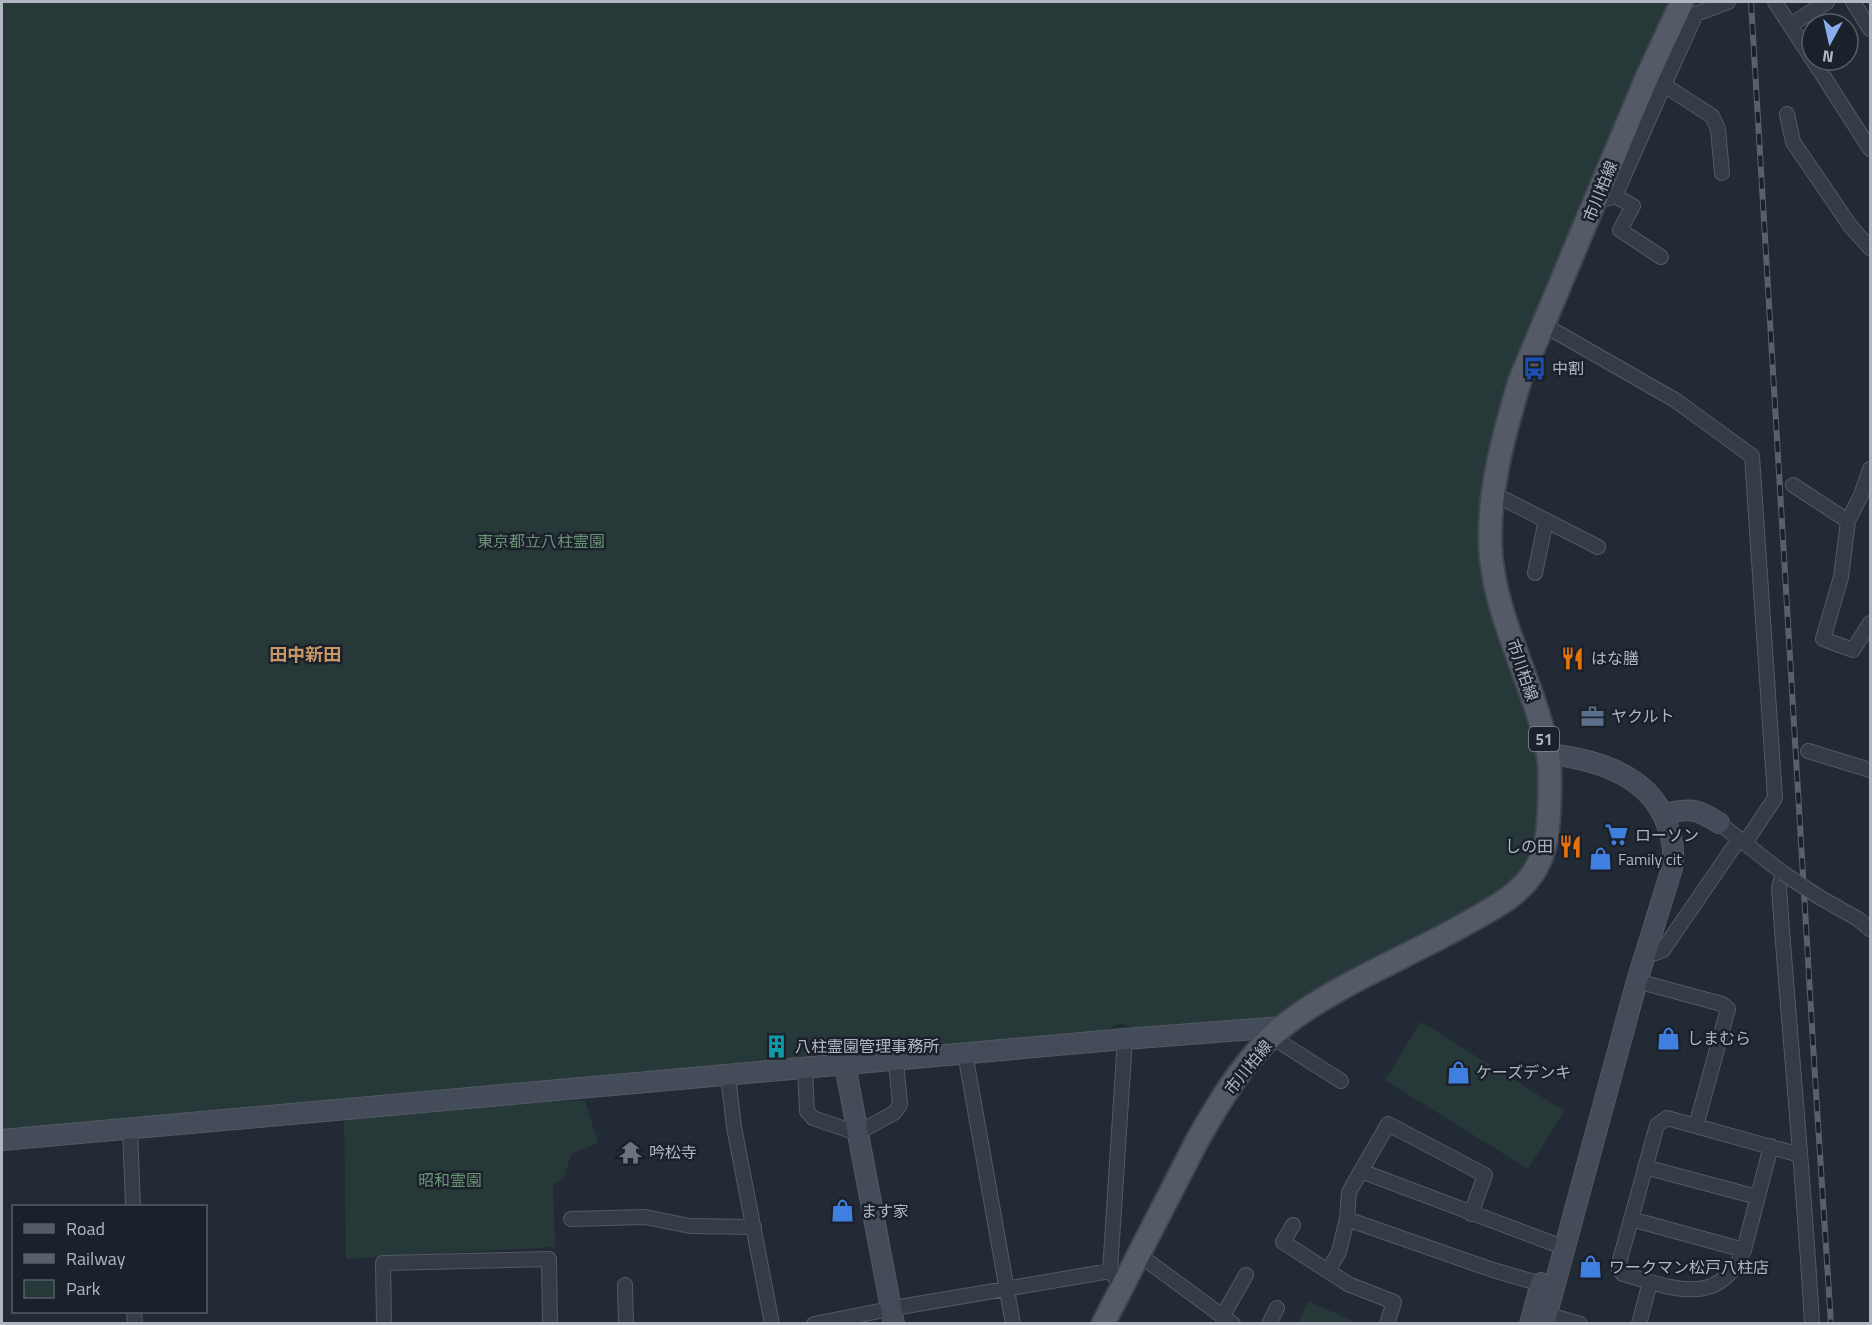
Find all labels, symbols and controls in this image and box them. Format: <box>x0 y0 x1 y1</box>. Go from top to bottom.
north arrow <box>1800 12 1860 72</box>
text: N <box>1821 44 1835 70</box>
street label: 市川柏線 <box>1577 157 1623 225</box>
bus stop icon: 中割 <box>1521 355 1547 381</box>
place label: 中割 <box>1552 356 1584 380</box>
park label: 東京都立八柱霊園 <box>477 529 605 553</box>
street label: 市川柏線 <box>1501 636 1545 704</box>
district label: 田中新田 <box>269 641 341 668</box>
restaurant icon: はな膳 <box>1560 645 1586 671</box>
place label: はな膳 <box>1591 646 1639 670</box>
office icon: ヤクルト <box>1580 703 1606 729</box>
place label: ヤクルト <box>1611 704 1675 728</box>
road number: 51 <box>1529 727 1559 751</box>
supermarket icon: ローソン <box>1604 822 1630 848</box>
place label: ローソン <box>1635 823 1699 847</box>
restaurant icon: しの田 <box>1558 833 1584 859</box>
place label: しの田 <box>1505 834 1553 858</box>
shop icon: Family cit <box>1587 846 1613 872</box>
place label: Family cit <box>1618 847 1682 871</box>
shop icon: しまむら <box>1656 1025 1682 1051</box>
place label: しまむら <box>1687 1026 1751 1050</box>
building icon: 八柱霊園管理事務所 <box>764 1033 790 1059</box>
place label: 八柱霊園管理事務所 <box>795 1034 939 1058</box>
street label: 市川柏線 <box>1219 1035 1277 1099</box>
shop icon: ケーズデンキ <box>1445 1059 1471 1085</box>
place label: ケーズデンキ <box>1476 1060 1571 1084</box>
temple icon: 吟松寺 <box>618 1139 644 1165</box>
place label: 吟松寺 <box>649 1140 697 1164</box>
park label: 昭和霊園 <box>418 1168 482 1192</box>
shop icon: ます家 <box>830 1198 856 1224</box>
place label: ます家 <box>861 1199 909 1223</box>
legend <box>12 1205 207 1313</box>
text: Road <box>66 1215 105 1242</box>
text: Railway <box>66 1245 126 1272</box>
shop icon: ワークマン松戸八柱店 <box>1578 1254 1604 1280</box>
place label: ワークマン松戸八柱店 <box>1609 1255 1769 1279</box>
text: Park <box>66 1275 101 1302</box>

